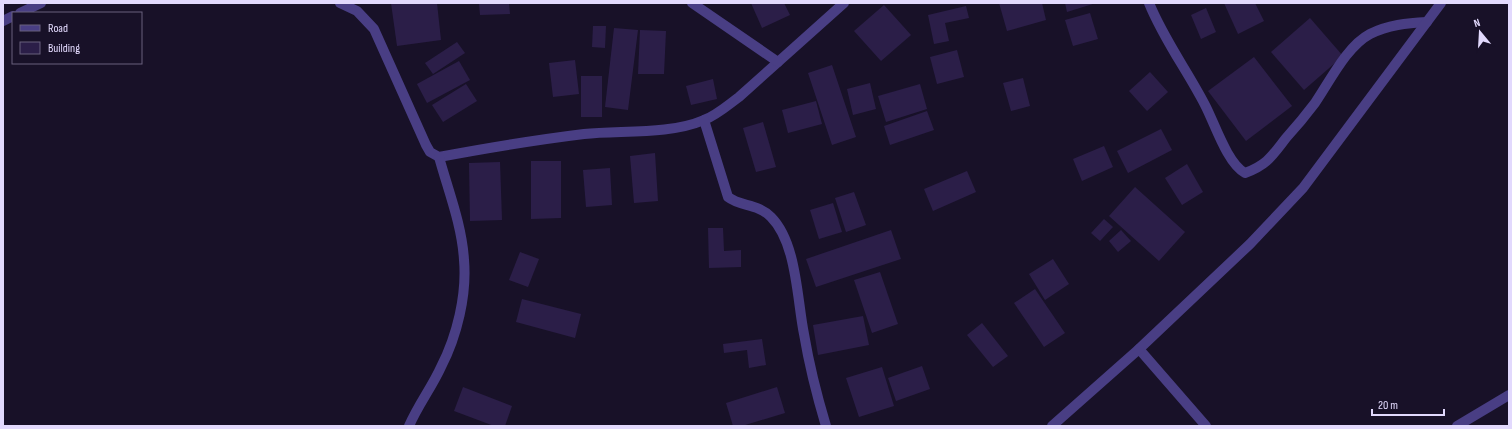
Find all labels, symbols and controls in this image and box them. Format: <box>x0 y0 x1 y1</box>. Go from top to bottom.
legend <box>12 12 142 64</box>
north arrow <box>1460 12 1500 52</box>
text: N <box>1472 16 1482 30</box>
text: Road <box>48 21 68 36</box>
text: Building <box>48 41 80 56</box>
scale bar <box>1372 391 1444 417</box>
text: 20 m <box>1378 398 1398 413</box>

